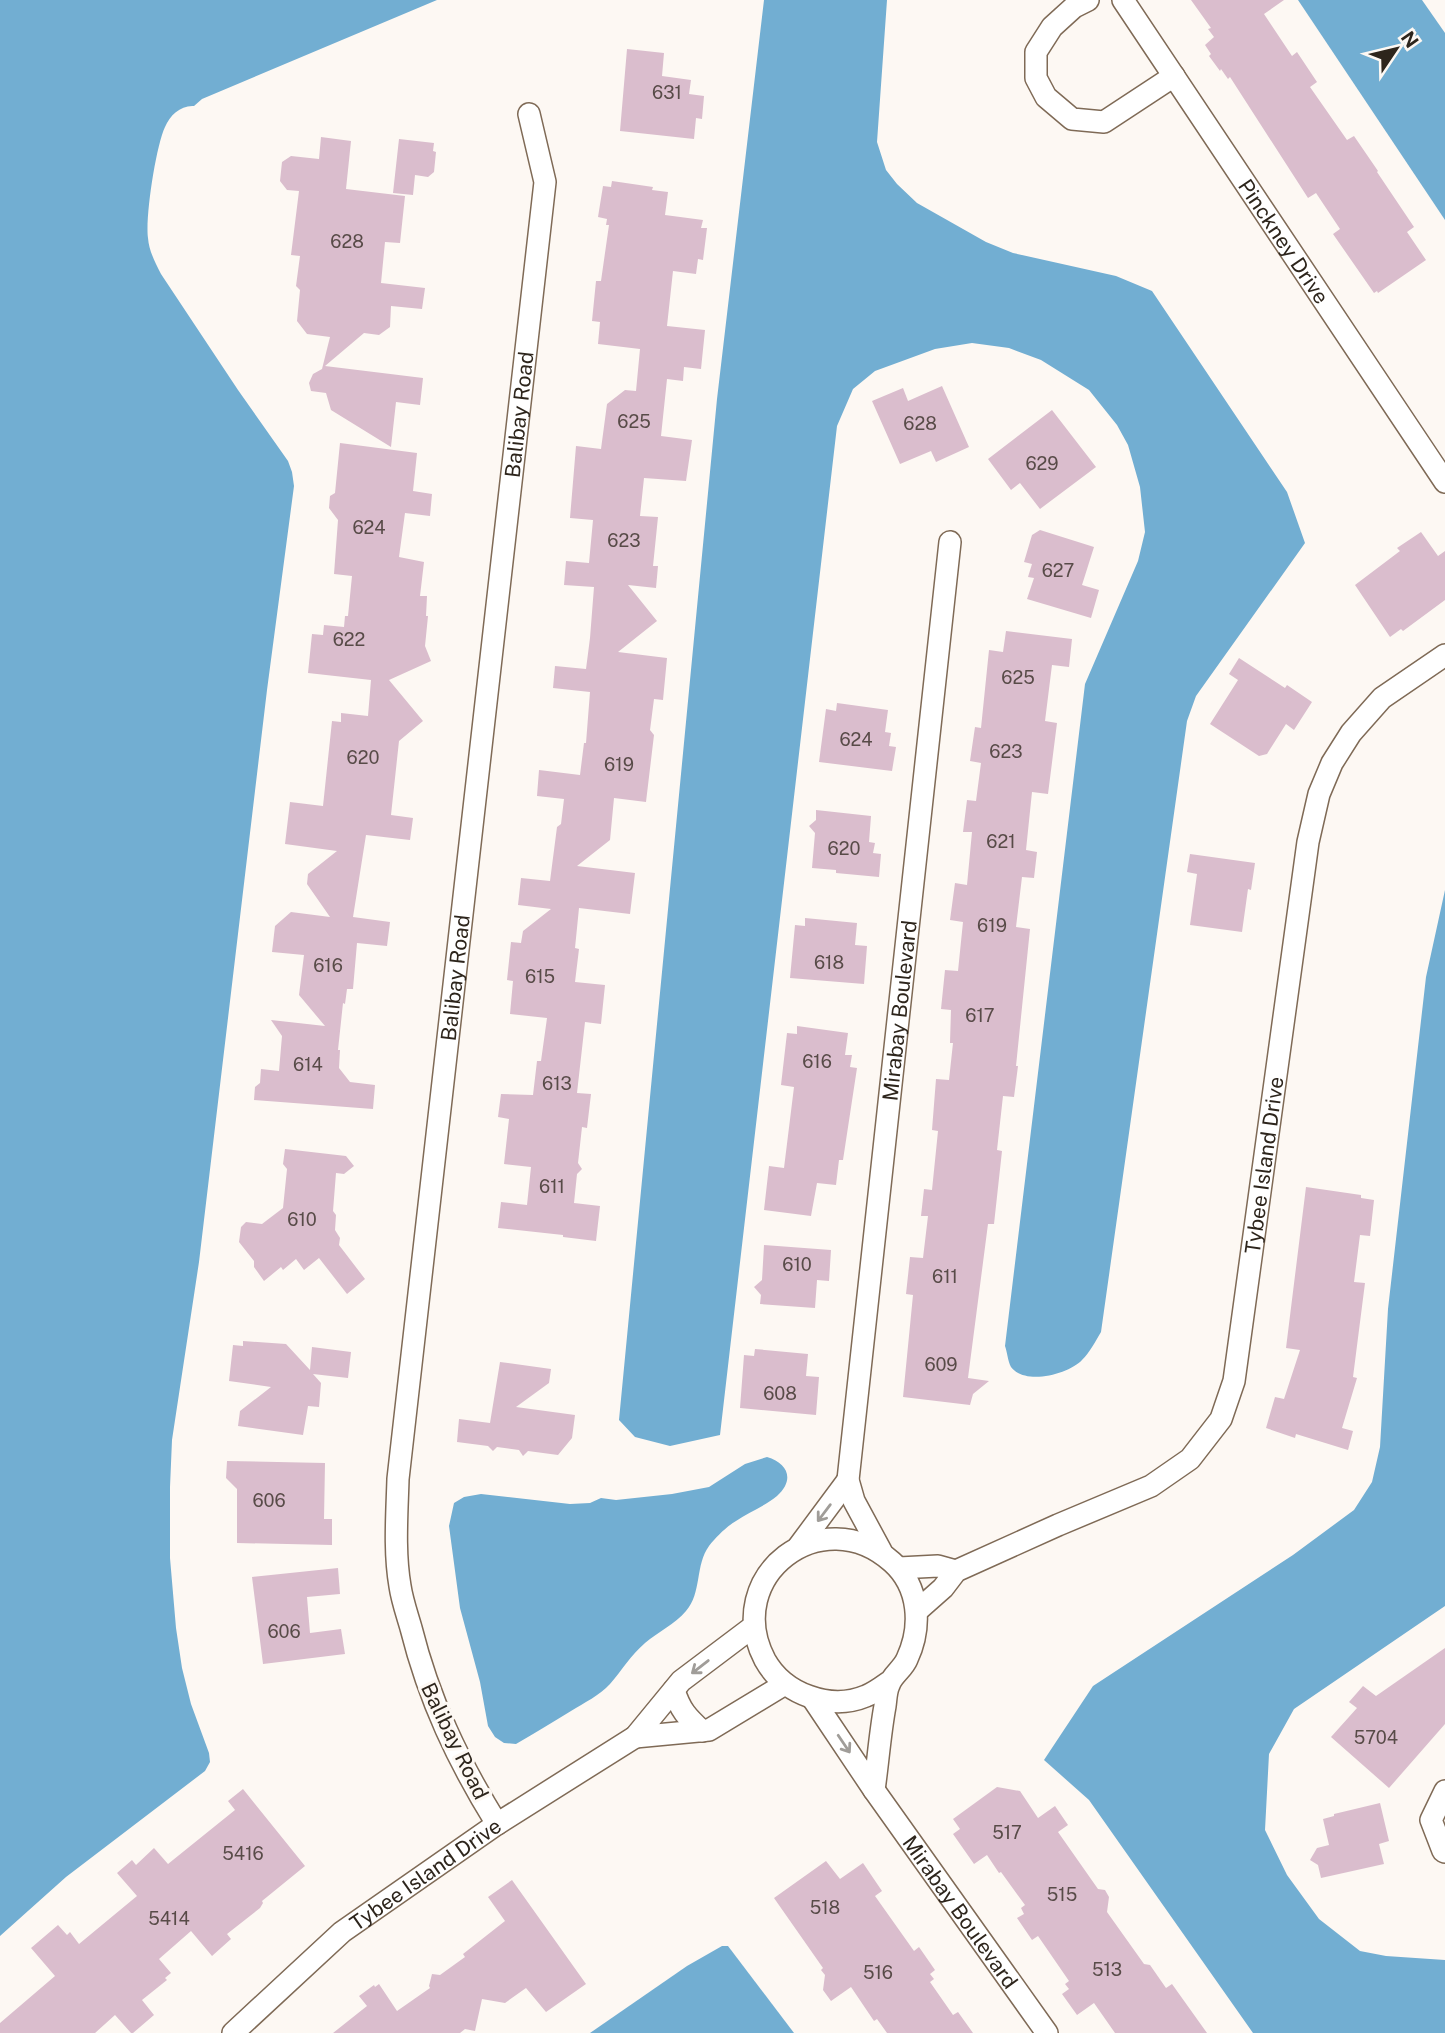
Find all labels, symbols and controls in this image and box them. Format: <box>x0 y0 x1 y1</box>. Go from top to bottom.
north arrow <box>1361 14 1431 84</box>
text: N <box>1397 27 1423 52</box>
house number: 631 <box>652 82 682 103</box>
street label: Pinckney Drive <box>1234 174 1335 308</box>
house number: 628 <box>330 231 364 252</box>
street label: Balibay Road <box>499 350 538 479</box>
house number: 625 <box>617 411 651 432</box>
house number: 628 <box>903 413 937 434</box>
house number: 629 <box>1025 453 1059 474</box>
house number: 624 <box>352 517 386 538</box>
house number: 623 <box>607 530 641 551</box>
house number: 627 <box>1042 560 1074 581</box>
house number: 622 <box>333 629 365 650</box>
house number: 625 <box>1001 667 1035 688</box>
house number: 624 <box>839 729 873 750</box>
house number: 623 <box>989 741 1023 762</box>
house number: 620 <box>347 747 379 768</box>
house number: 619 <box>604 754 634 775</box>
house number: 621 <box>986 831 1016 852</box>
house number: 620 <box>828 838 860 859</box>
street label: Balibay Road <box>435 913 474 1042</box>
house number: 619 <box>977 915 1007 936</box>
street label: Mirabay Boulevard <box>877 919 921 1102</box>
house number: 618 <box>814 952 844 973</box>
house number: 616 <box>313 955 343 976</box>
house number: 615 <box>525 966 555 987</box>
house number: 617 <box>965 1005 995 1026</box>
house number: 616 <box>802 1051 832 1072</box>
house number: 614 <box>293 1054 323 1075</box>
house number: 613 <box>542 1073 572 1094</box>
street label: Tybee Island Drive <box>1239 1075 1288 1255</box>
house number: 611 <box>539 1176 565 1197</box>
house number: 610 <box>287 1209 317 1230</box>
house number: 610 <box>782 1254 812 1275</box>
house number: 611 <box>932 1266 958 1287</box>
house number: 609 <box>924 1354 958 1375</box>
house number: 608 <box>763 1383 797 1404</box>
house number: 606 <box>252 1490 286 1511</box>
one-way arrow <box>816 1503 831 1522</box>
house number: 606 <box>267 1621 301 1642</box>
one-way arrow <box>691 1659 709 1674</box>
street label: Balibay Road <box>416 1678 494 1804</box>
house number: 5704 <box>1354 1727 1398 1748</box>
one-way arrow <box>837 1734 851 1753</box>
street label: Tybee Island Drive <box>345 1813 506 1935</box>
house number: 517 <box>992 1822 1022 1843</box>
street label: Mirabay Boulevard <box>898 1830 1024 1993</box>
house number: 5416 <box>222 1843 264 1864</box>
house number: 515 <box>1047 1884 1077 1905</box>
house number: 518 <box>810 1897 840 1918</box>
house number: 5414 <box>148 1908 190 1929</box>
house number: 513 <box>1092 1959 1122 1980</box>
house number: 516 <box>863 1962 893 1983</box>

